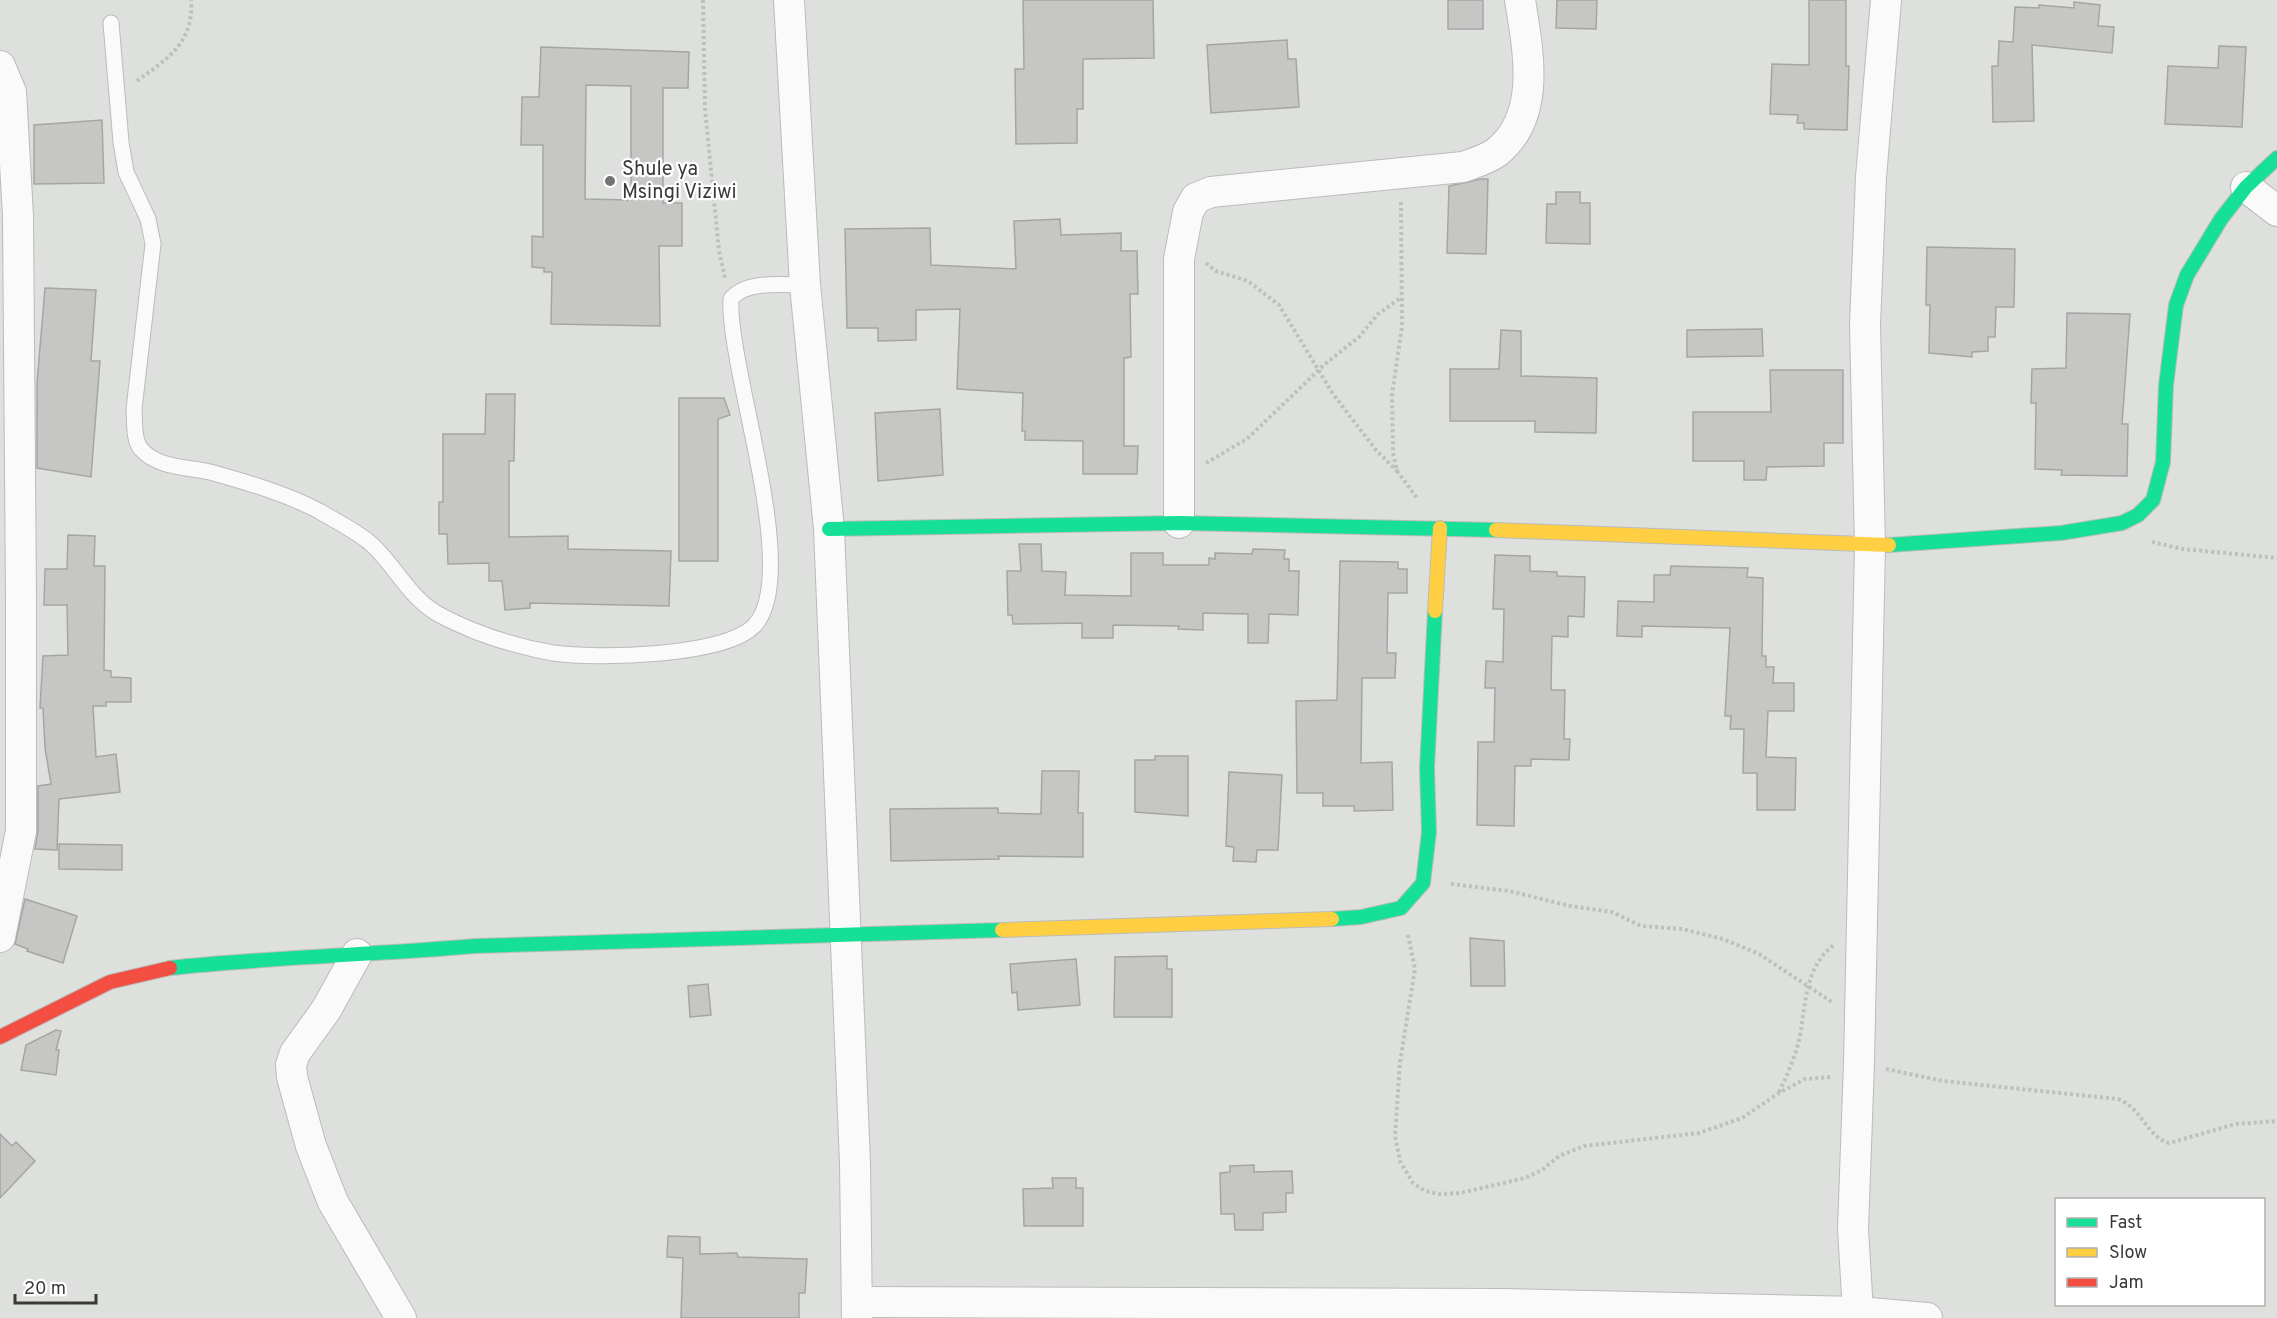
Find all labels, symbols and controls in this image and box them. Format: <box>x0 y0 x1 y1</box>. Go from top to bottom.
place label: Shule ya Msingi Viziwi <box>622 157 737 206</box>
marker: Shule ya Msingi Viziwi <box>603 174 617 188</box>
legend <box>2055 1198 2265 1306</box>
text: Fast <box>2109 1212 2142 1235</box>
text: Slow <box>2109 1242 2147 1265</box>
scale bar <box>15 1267 96 1305</box>
text: Jam <box>2109 1272 2144 1295</box>
text: 20 m <box>24 1278 66 1301</box>

